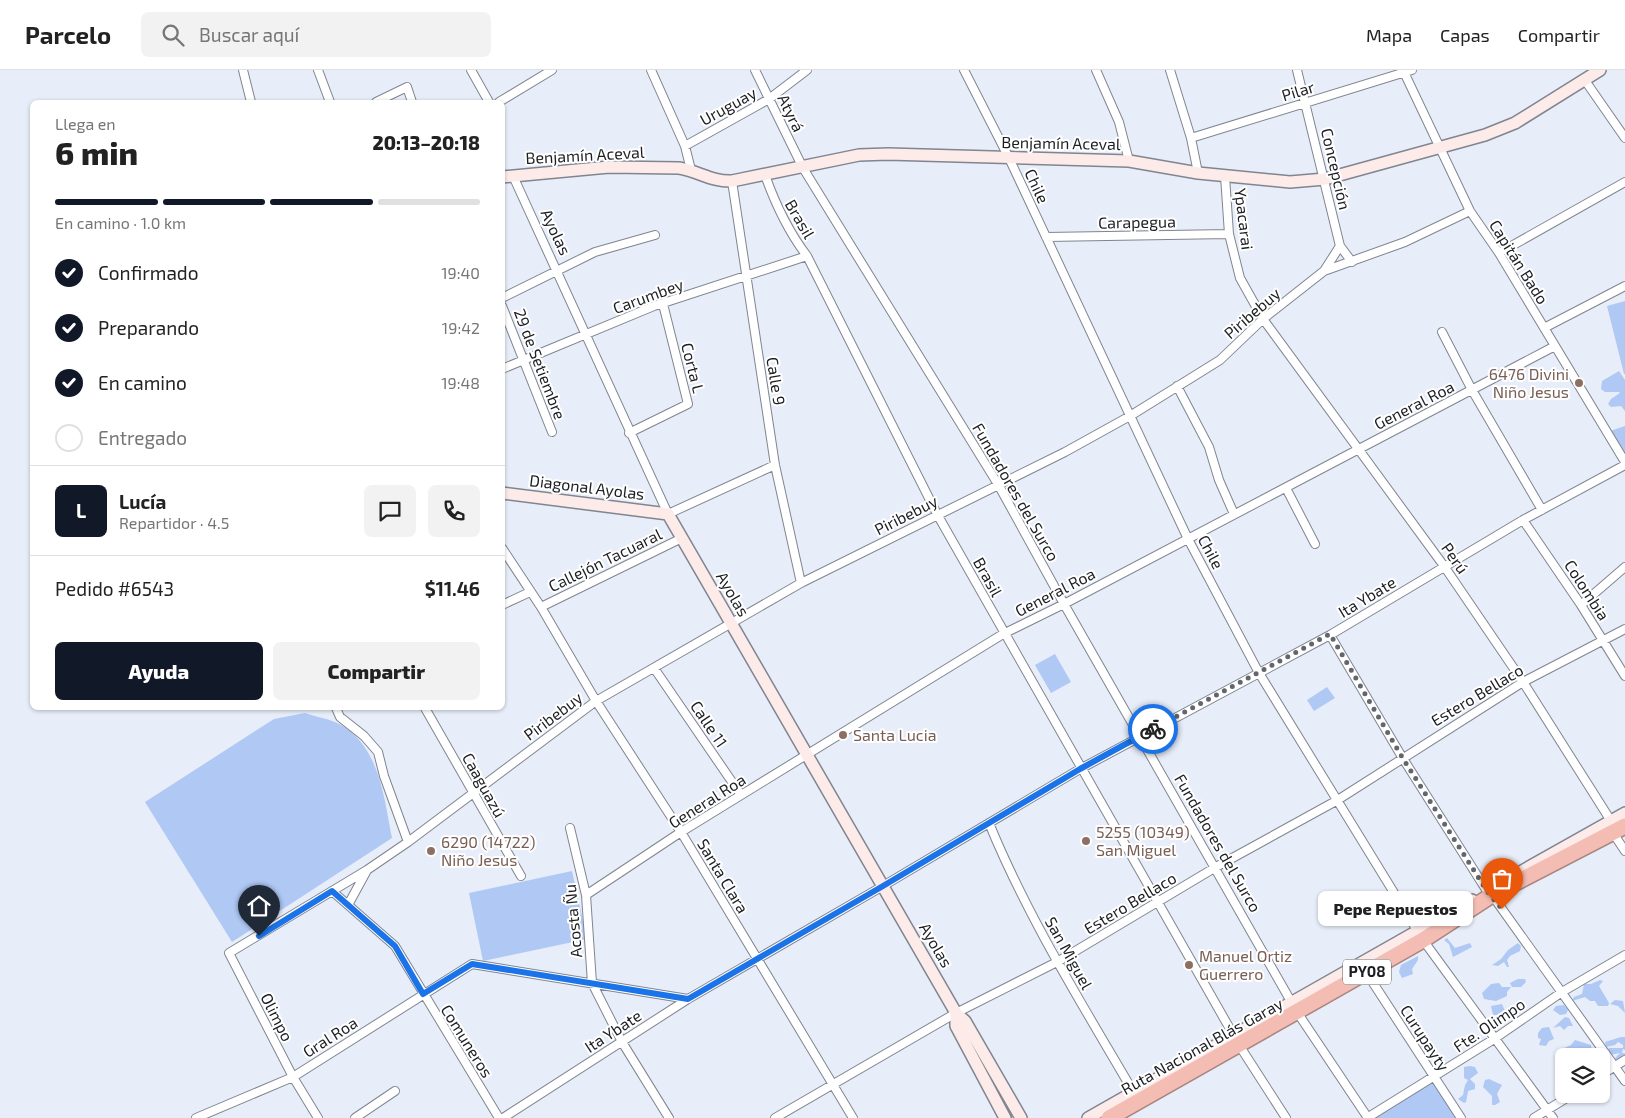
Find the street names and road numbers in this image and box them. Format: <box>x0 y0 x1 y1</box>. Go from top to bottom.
street label: Pilar <box>1279 76 1317 104</box>
street label: Uruguay <box>696 82 760 129</box>
street label: Atyrá <box>774 91 809 135</box>
street label: Concepción <box>1318 126 1355 212</box>
street label: Benjamín Aceval <box>1001 132 1121 154</box>
street label: Benjamín Aceval <box>525 142 645 168</box>
street label: Chile <box>1021 166 1054 206</box>
street label: Ypacarai <box>1231 187 1258 251</box>
street label: Brasil <box>782 196 819 242</box>
street label: Ayolas <box>538 206 575 258</box>
street label: Carapegua <box>1098 211 1176 232</box>
street label: Capitán Bado <box>1486 216 1553 307</box>
street label: Carumbey <box>610 274 686 317</box>
street label: Piribebuy <box>1220 283 1284 342</box>
street label: 29 de Setiembre <box>511 306 570 422</box>
street label: Corta L <box>678 341 709 395</box>
street label: Calle 9 <box>763 355 790 406</box>
street label: General Roa <box>1371 376 1457 433</box>
street label: Fundadores del Surco <box>969 419 1064 564</box>
street label: Diagonal Ayolas <box>528 470 646 503</box>
street label: Piribebuy <box>871 490 941 539</box>
street label: Callejón Tacuaral <box>545 524 665 596</box>
street label: Chile <box>1195 532 1228 572</box>
street label: Perú <box>1438 539 1473 577</box>
street label: Brasil <box>970 554 1007 600</box>
street label: Colombia <box>1561 556 1614 623</box>
street label: General Roa <box>1012 563 1098 620</box>
street label: Ayolas <box>713 568 754 620</box>
street label: Ita Ybate <box>1334 572 1399 621</box>
street label: Estero Bellaco <box>1427 660 1526 730</box>
street label: Piribebuy <box>520 687 586 744</box>
street label: Calle 11 <box>687 697 732 751</box>
street label: Caaguazú <box>459 749 510 820</box>
street label: General Roa <box>665 769 749 832</box>
street label: Fundadores del Surco <box>1171 770 1266 915</box>
street label: Santa Clara <box>694 835 753 916</box>
street label: Estero Bellaco <box>1080 868 1179 938</box>
street label: Acosta Ñu <box>560 883 585 959</box>
street label: San Miguel <box>1042 913 1097 993</box>
street label: Ayolas <box>916 919 957 971</box>
road number: PY08 <box>1343 960 1391 984</box>
street label: Olimpo <box>257 989 298 1044</box>
street label: Ruta Nacional Blás Garay <box>1118 993 1286 1098</box>
street label: Fte. Olimpo <box>1449 994 1528 1055</box>
street label: Comuneros <box>437 1001 497 1081</box>
street label: Curupayty <box>1397 1001 1454 1075</box>
street label: Ita Ybate <box>581 1005 645 1056</box>
street label: Gral Roa <box>299 1012 361 1061</box>

